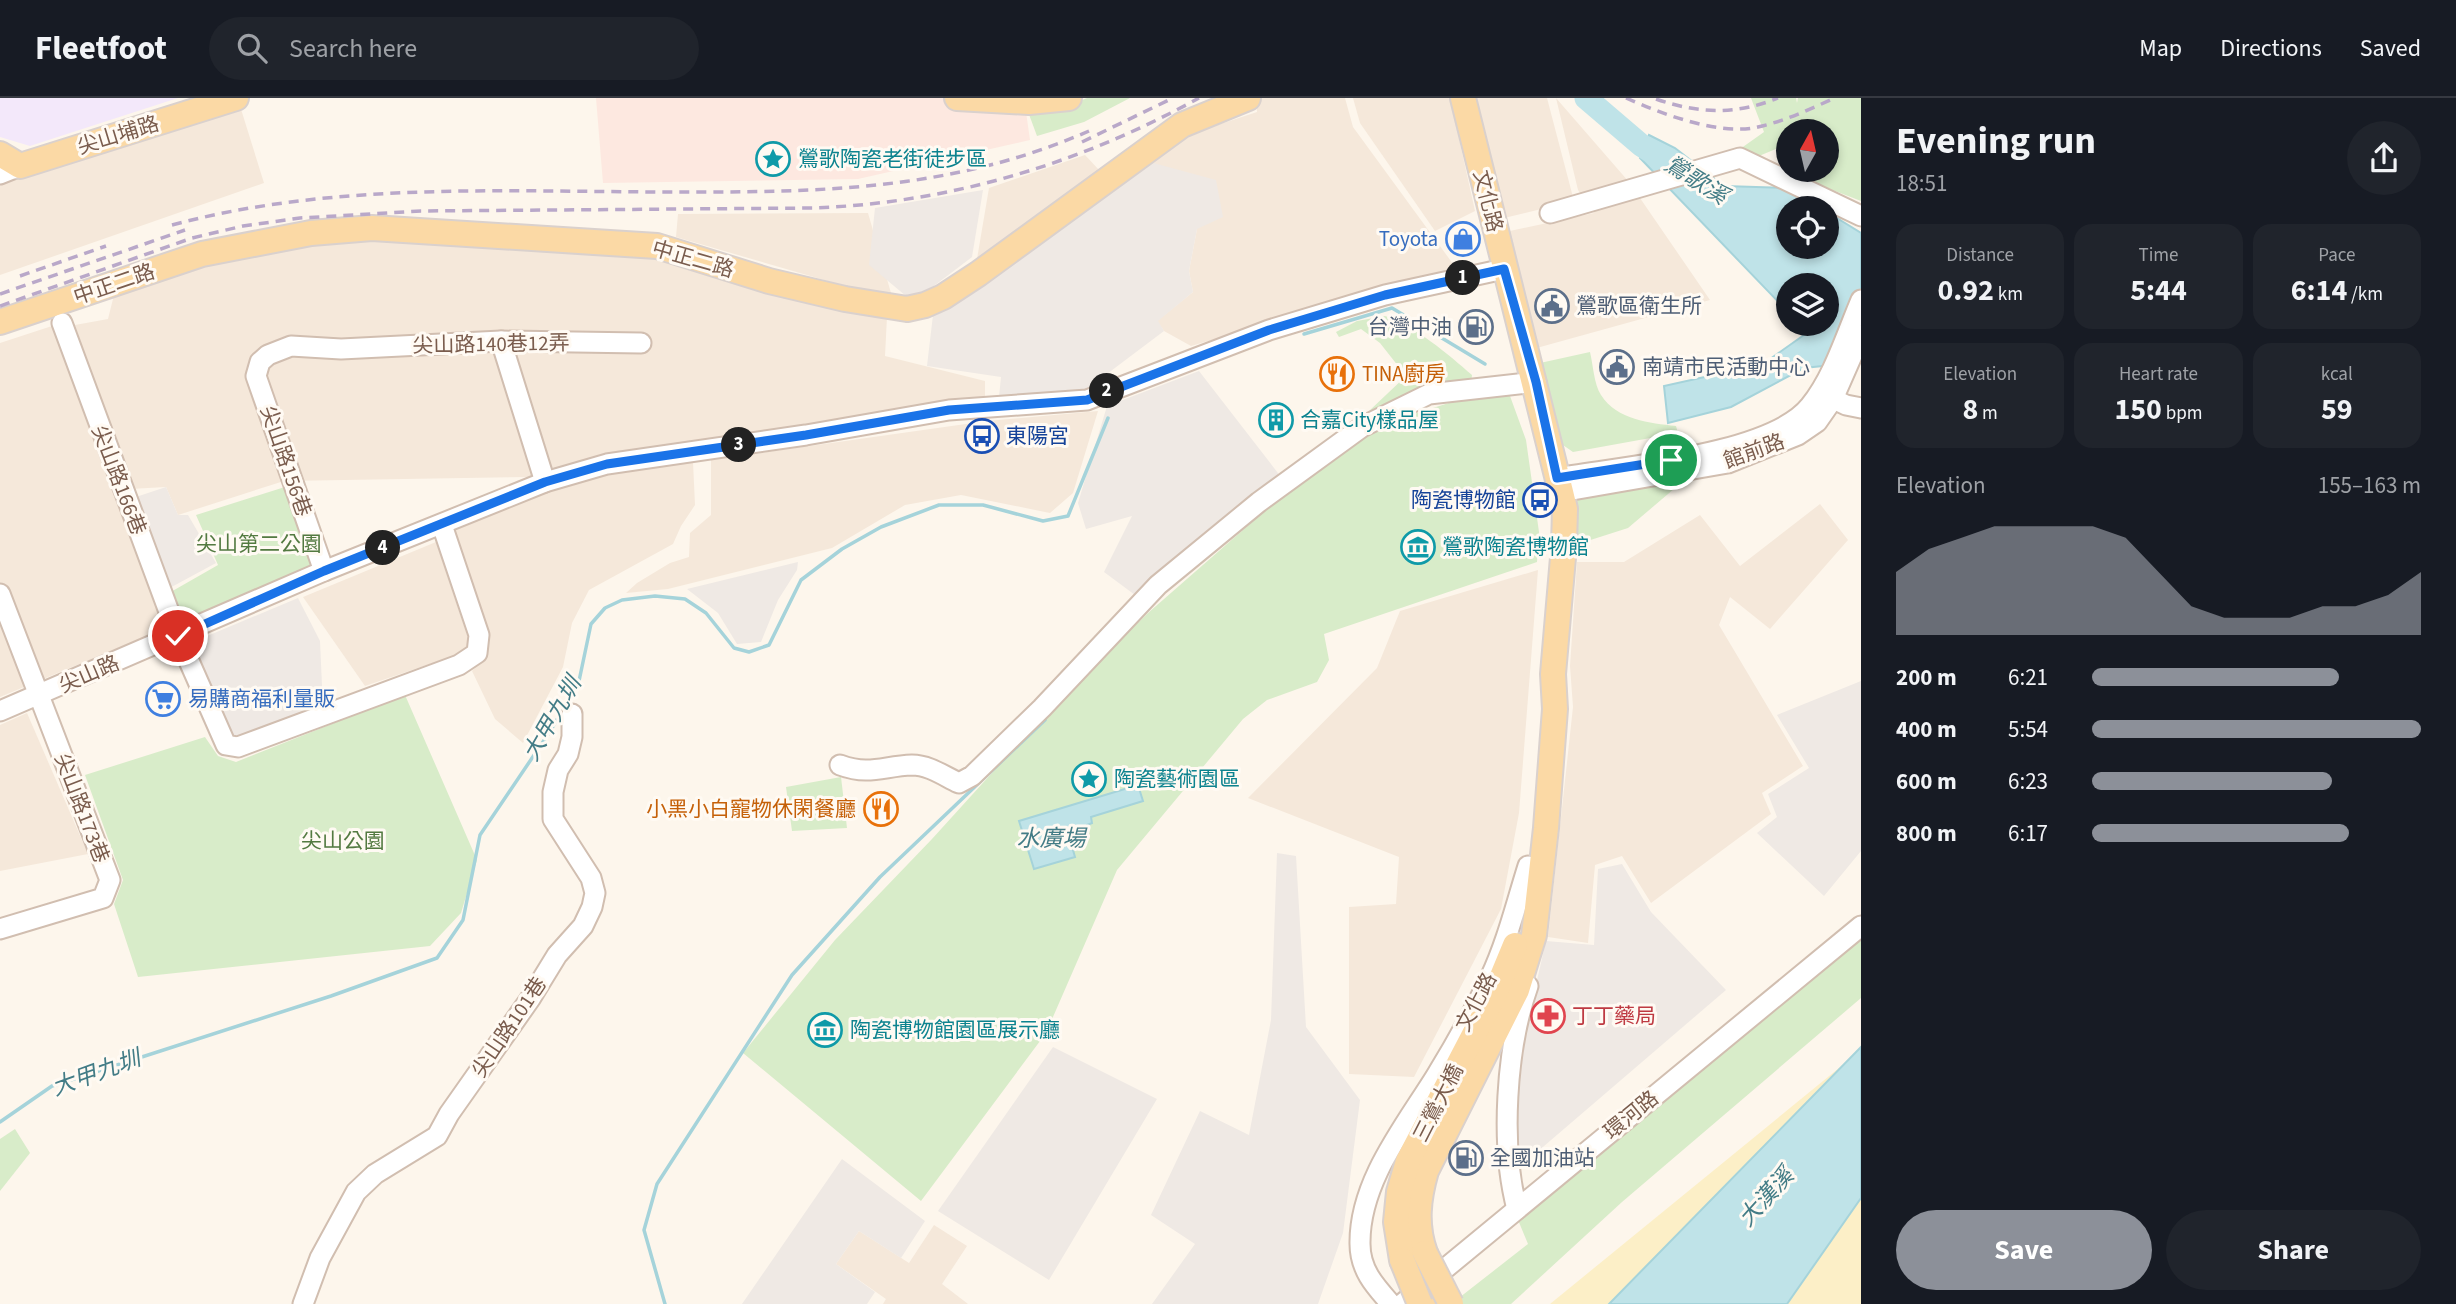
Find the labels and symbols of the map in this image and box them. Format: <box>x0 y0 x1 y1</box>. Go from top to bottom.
street label: 尖山埔路 <box>73 108 163 162</box>
north arrow <box>1776 119 1839 182</box>
place icon: 鶯歌陶瓷老街徒步區 <box>754 140 792 178</box>
place label: 鶯歌陶瓷老街徒步區 <box>798 144 987 174</box>
water label: 鶯歌溪 <box>1658 148 1737 214</box>
street label: 文化路 <box>1466 167 1510 235</box>
shop icon: Toyota <box>1444 220 1482 258</box>
place label: Toyota <box>1379 224 1438 254</box>
street label: 中正二路 <box>648 233 738 285</box>
street label: 中正二路 <box>69 256 159 312</box>
pin: 1 <box>1446 260 1480 296</box>
public building icon: 鶯歌區衛生所 <box>1533 287 1571 325</box>
place label: 鶯歌區衛生所 <box>1576 291 1702 321</box>
fuel station icon: 台灣中油 <box>1457 308 1495 346</box>
place label: 台灣中油 <box>1368 312 1452 342</box>
street label: 尖山路140巷12弄 <box>412 328 570 360</box>
public building icon: 南靖市民活動中心 <box>1598 348 1636 386</box>
place label: 南靖市民活動中心 <box>1642 352 1810 382</box>
restaurant icon: TINA廚房 <box>1318 355 1356 393</box>
place label: TINA廚房 <box>1362 359 1446 389</box>
pin: 2 <box>1090 374 1124 408</box>
building icon: 合嘉City樣品屋 <box>1257 401 1295 439</box>
street label: 尖山路156巷 <box>253 402 319 520</box>
place label: 合嘉City樣品屋 <box>1300 405 1439 435</box>
bus stop icon: 東陽宮 <box>963 417 1001 455</box>
street label: 尖山路166巷 <box>84 421 154 539</box>
place label: 東陽宮 <box>1006 421 1069 451</box>
street label: 館前路 <box>1719 426 1789 476</box>
pin: 3 <box>722 428 756 462</box>
pin <box>1641 430 1701 490</box>
bus stop icon: 陶瓷博物館 <box>1521 481 1559 519</box>
place label: 陶瓷博物館 <box>1411 485 1516 515</box>
museum icon: 鶯歌陶瓷博物館 <box>1399 528 1437 566</box>
park label: 尖山第二公園 <box>196 529 322 559</box>
pin: 4 <box>366 531 400 566</box>
place label: 鶯歌陶瓷博物館 <box>1442 532 1589 562</box>
pin <box>148 606 208 666</box>
street label: 尖山路 <box>54 648 124 700</box>
water label: 大甲九圳 <box>515 668 591 767</box>
supermarket icon: 易購商福利量販 <box>144 680 182 718</box>
place label: 易購商福利量販 <box>188 684 335 714</box>
street label: 尖山路173巷 <box>47 749 117 867</box>
place icon: 陶瓷藝術園區 <box>1070 760 1108 798</box>
place label: 陶瓷藝術園區 <box>1114 764 1240 794</box>
restaurant icon: 小黑小白寵物休閑餐廳 <box>862 790 900 828</box>
place label: 小黑小白寵物休閑餐廳 <box>646 794 856 824</box>
water label: 水廣場 <box>1017 822 1089 855</box>
park label: 尖山公園 <box>301 826 385 856</box>
street label: 文化路 <box>1448 967 1504 1037</box>
street label: 尖山路101巷 <box>464 971 554 1083</box>
pharmacy icon: 丁丁藥局 <box>1529 997 1567 1035</box>
place label: 丁丁藥局 <box>1572 1001 1656 1031</box>
museum icon: 陶瓷博物館園區展示廳 <box>806 1011 844 1049</box>
place label: 陶瓷博物館園區展示廳 <box>850 1015 1060 1045</box>
water label: 大甲九圳 <box>47 1041 148 1104</box>
street label: 三鶯大橋 <box>1406 1059 1470 1147</box>
street label: 環河路 <box>1597 1084 1665 1146</box>
fuel station icon: 全國加油站 <box>1447 1139 1485 1177</box>
place label: 全國加油站 <box>1490 1143 1595 1173</box>
water label: 大漢溪 <box>1731 1158 1803 1234</box>

